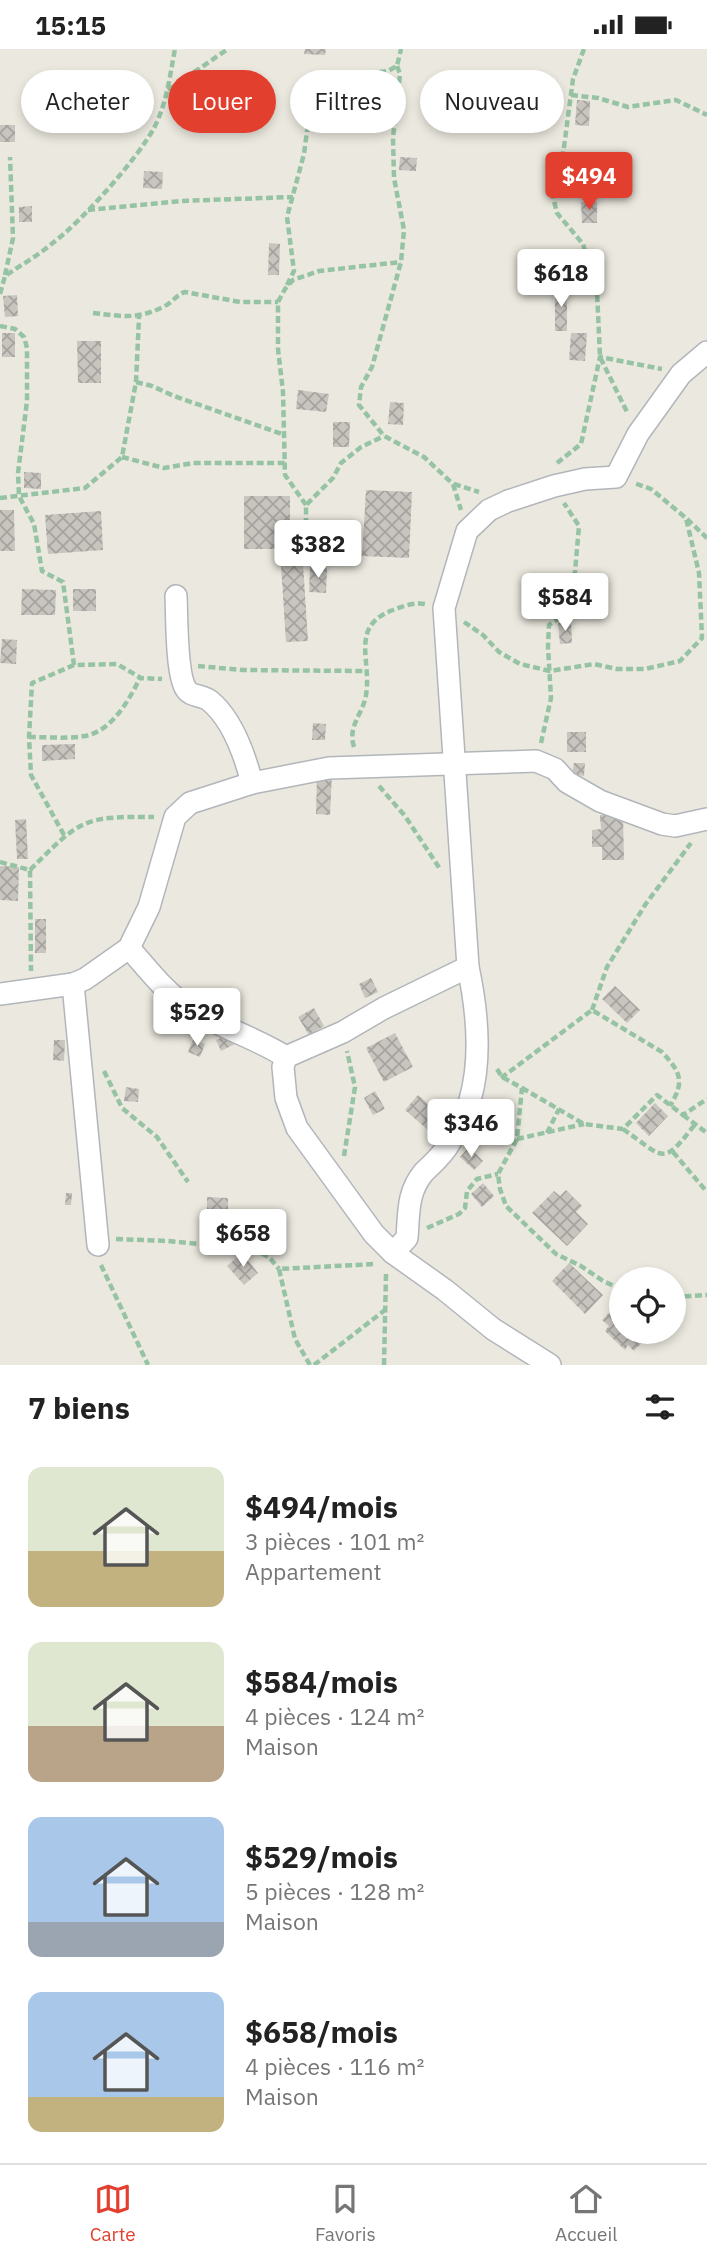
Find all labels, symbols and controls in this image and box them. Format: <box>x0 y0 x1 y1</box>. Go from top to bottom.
text: 15:15 <box>35 8 106 42</box>
chip: Acheter <box>21 70 154 133</box>
chip: Louer <box>168 70 276 133</box>
chip: Filtres <box>290 70 406 133</box>
chip: Nouveau <box>420 70 564 133</box>
pin: $494 <box>548 153 630 212</box>
text: $494 <box>561 160 617 190</box>
pin: $618 <box>520 250 602 309</box>
text: $618 <box>533 257 589 287</box>
pin: $382 <box>277 521 359 580</box>
text: $382 <box>290 528 346 558</box>
pin: $584 <box>524 573 606 633</box>
text: $584 <box>537 581 593 611</box>
pin: $529 <box>156 989 238 1048</box>
text: $529 <box>169 996 225 1026</box>
pin: $346 <box>430 1099 512 1159</box>
text: $346 <box>443 1107 499 1137</box>
pin: $658 <box>202 1209 284 1269</box>
text: $658 <box>215 1217 271 1247</box>
map controls <box>609 1267 686 1344</box>
button: locate <box>609 1267 686 1344</box>
text: 7 biens <box>28 1388 130 1427</box>
icon: filters <box>641 1388 679 1426</box>
text: $494/mois <box>245 1487 398 1526</box>
icon: home <box>84 1495 168 1579</box>
text: 3 pièces · 101 m² <box>245 1526 424 1556</box>
text: Appartement <box>245 1556 382 1586</box>
text: $584/mois <box>245 1662 398 1701</box>
icon: home <box>84 1670 168 1754</box>
text: 4 pièces · 124 m² <box>245 1701 424 1731</box>
text: Maison <box>245 1731 319 1761</box>
text: $529/mois <box>245 1837 398 1876</box>
icon: home <box>84 1845 168 1929</box>
text: 5 pièces · 128 m² <box>245 1876 424 1906</box>
text: Maison <box>245 1906 319 1936</box>
text: $658/mois <box>245 2012 398 2051</box>
icon: home <box>84 2020 168 2104</box>
text: 4 pièces · 116 m² <box>245 2051 424 2081</box>
text: Maison <box>245 2081 319 2111</box>
tab: Carte <box>90 2180 136 2246</box>
tab: Favoris <box>315 2180 376 2246</box>
tab: Accueil <box>555 2180 617 2246</box>

